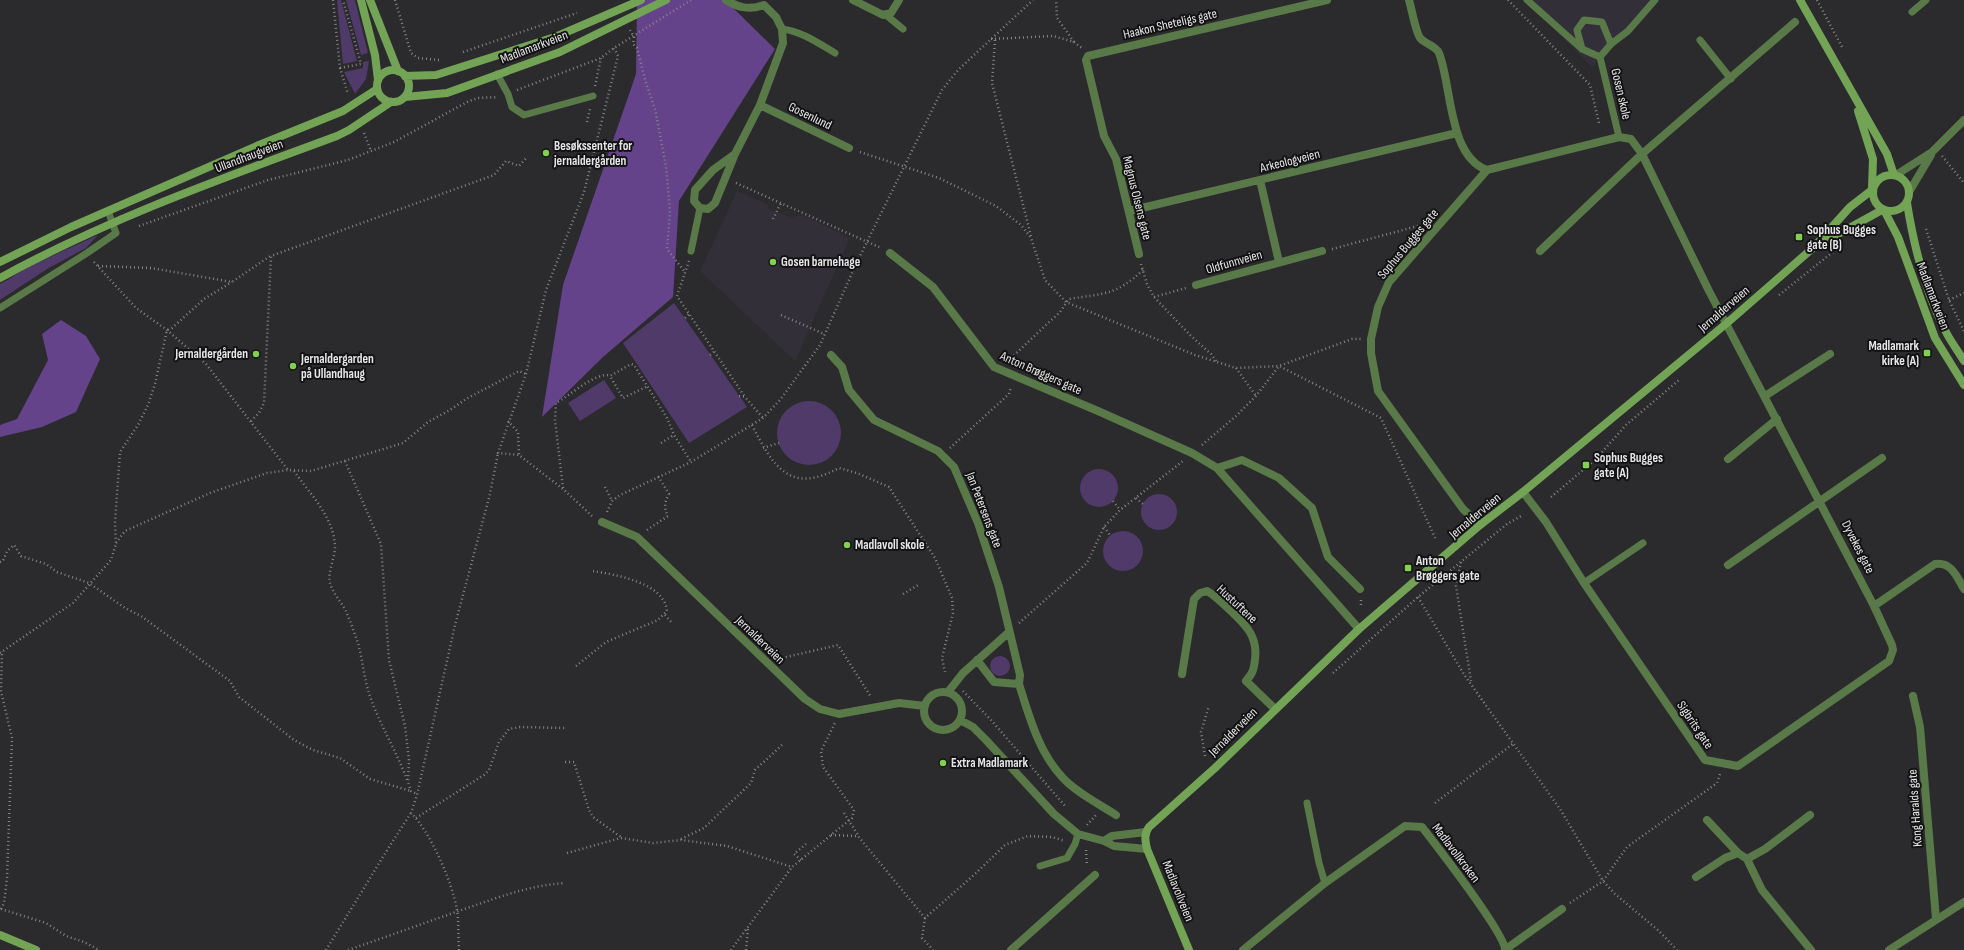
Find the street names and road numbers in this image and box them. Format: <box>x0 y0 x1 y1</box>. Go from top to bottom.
street label: Haakon Sheteligs gate <box>1121 5 1219 43</box>
street label: Madlamarkveien <box>498 27 570 67</box>
street label: Gosen skole <box>1607 67 1635 121</box>
street label: Gosenlund <box>786 99 834 133</box>
street label: Ullandhaugveien <box>213 136 285 176</box>
street label: Arkeologveien <box>1257 146 1322 176</box>
street label: Magnus Olsens gate <box>1119 154 1155 242</box>
street label: Sophus Bugges gate <box>1374 206 1442 282</box>
street label: Oldfunnveien <box>1204 246 1264 278</box>
street label: Madlamarkveien <box>1913 260 1953 332</box>
street label: Jernalderveien <box>1694 282 1753 336</box>
street label: Anton Brøggers gate <box>997 347 1084 398</box>
street label: Jan Petersens gate <box>962 469 1006 550</box>
street label: Jernalderveien <box>1445 490 1504 543</box>
street label: Dyvekes gate <box>1838 518 1878 576</box>
street label: Hustuftene <box>1213 581 1261 627</box>
street label: Jernalderveien <box>731 612 788 667</box>
street label: Sigbrits gate <box>1673 698 1717 752</box>
street label: Jernalderveien <box>1205 704 1261 760</box>
street label: Kong Haralds gate <box>1904 769 1926 847</box>
street label: Madlavollkroken <box>1429 820 1483 886</box>
street label: Madlavollveien <box>1159 858 1197 924</box>

